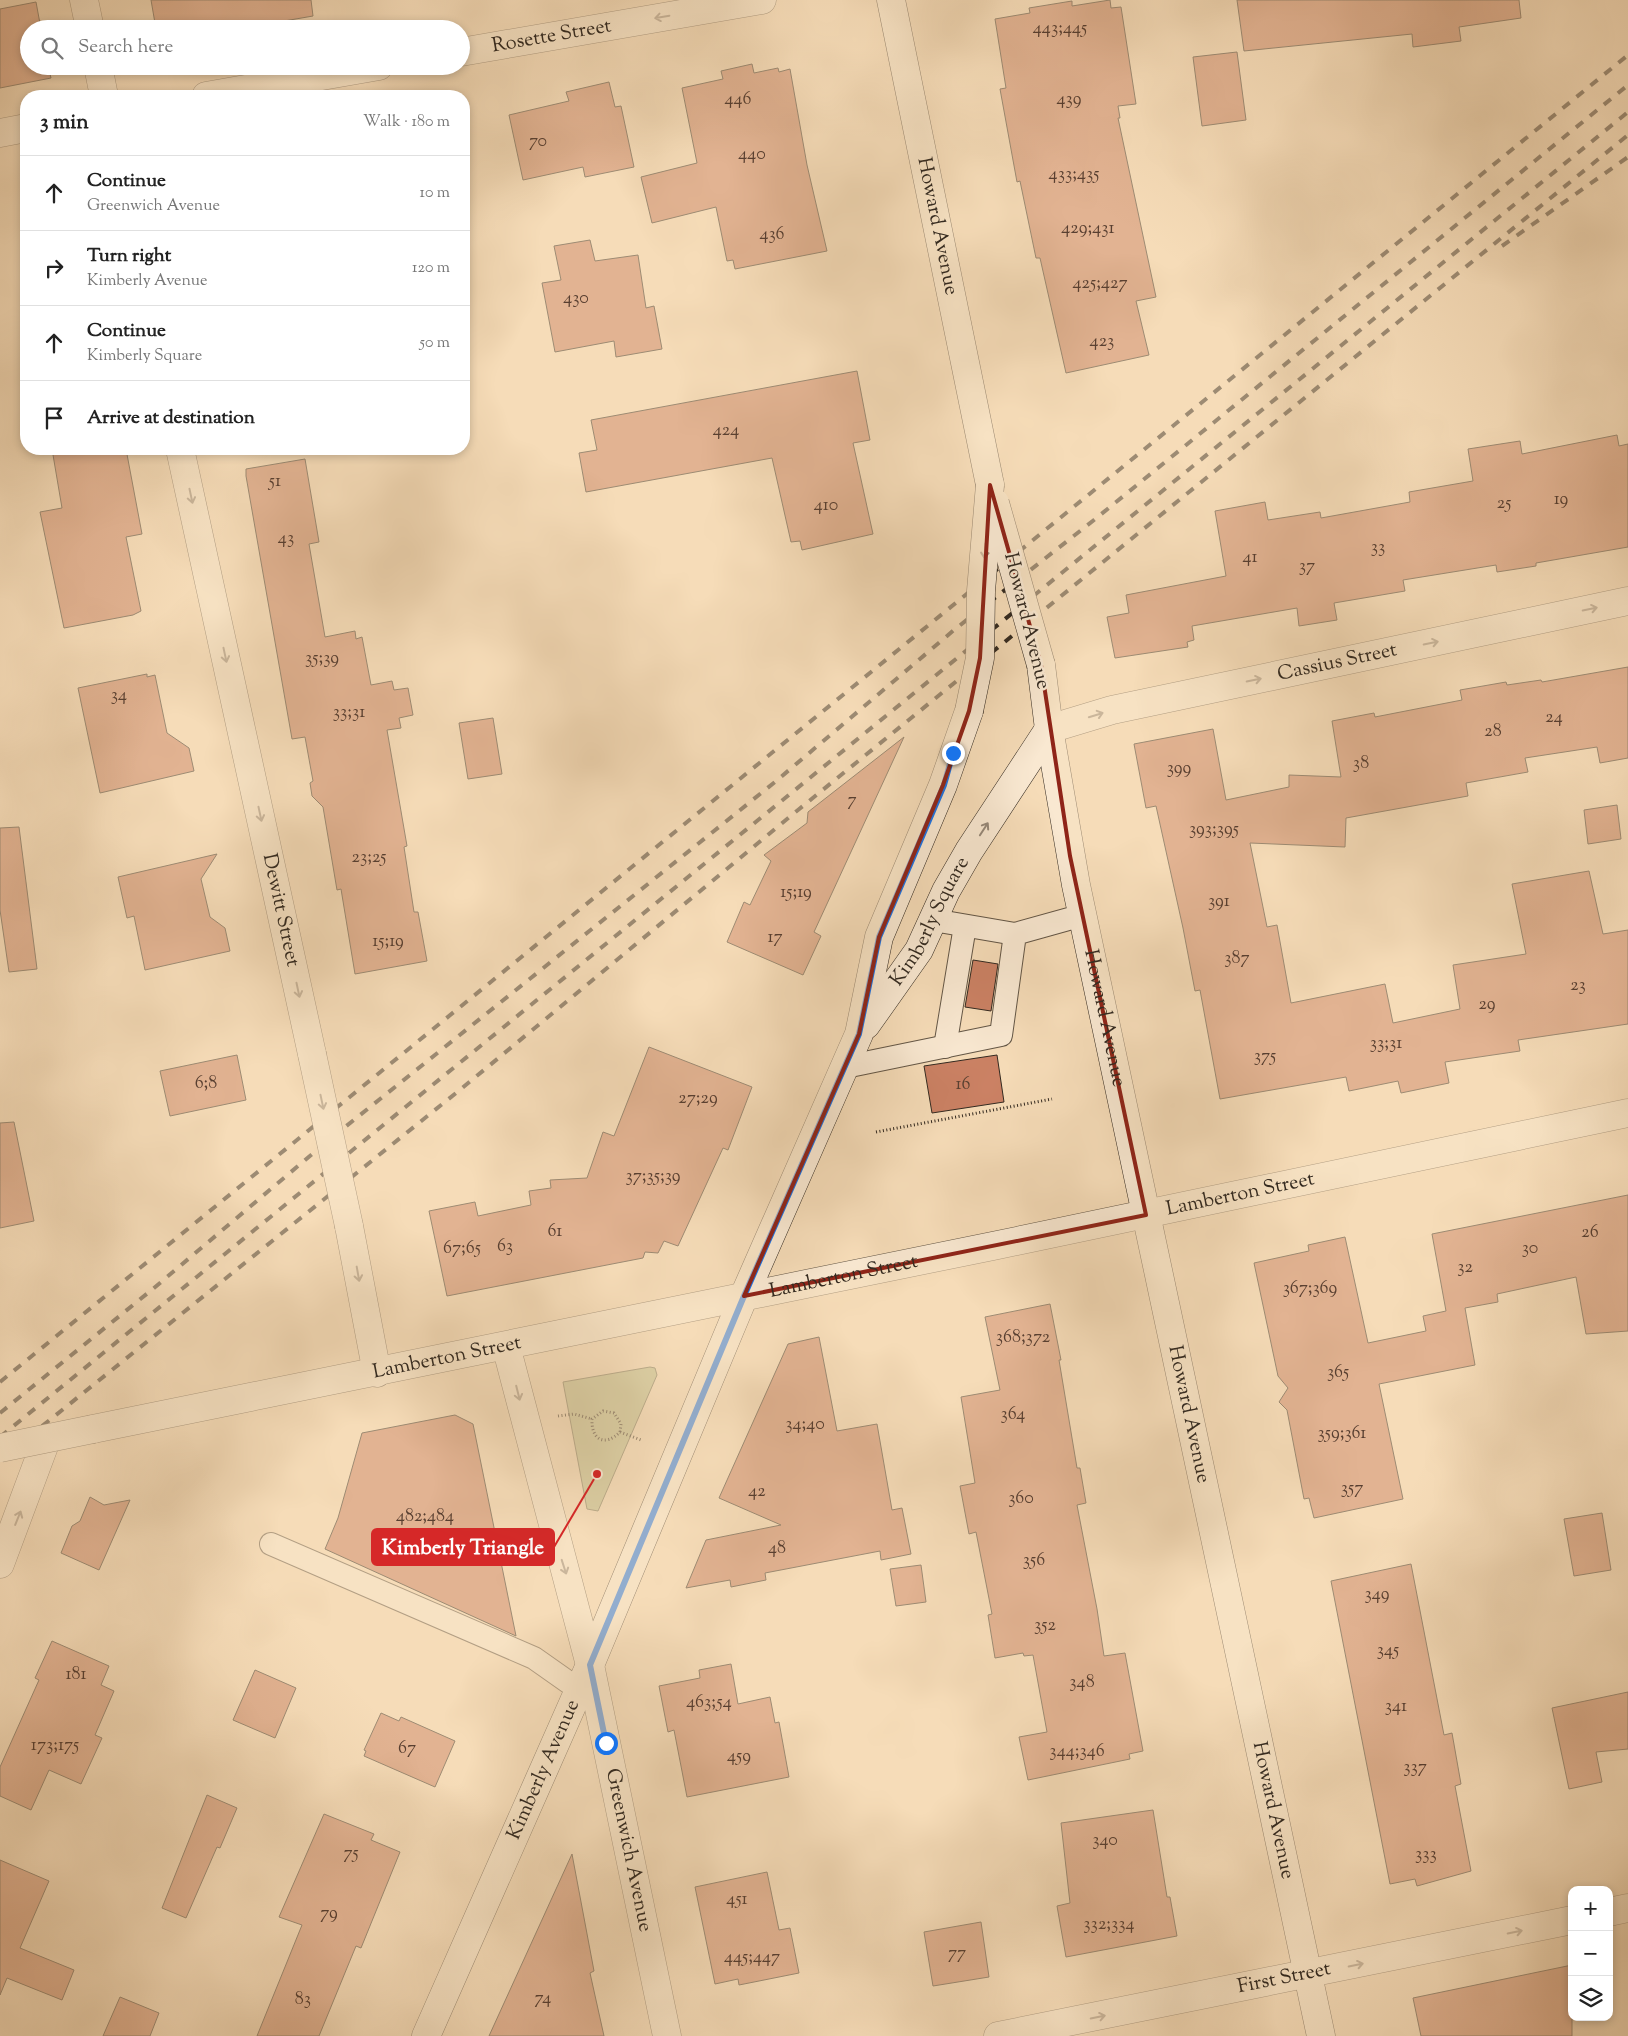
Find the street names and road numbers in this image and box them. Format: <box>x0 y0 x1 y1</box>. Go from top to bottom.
street label: Rosette Street <box>490 12 614 61</box>
street label: Howard Avenue <box>909 155 965 298</box>
street label: Howard Avenue <box>995 550 1057 692</box>
street label: Cassius Street <box>1275 636 1400 689</box>
street label: Dewitt Street <box>254 851 307 970</box>
street label: Kimberly Square <box>883 851 977 993</box>
street label: Howard Avenue <box>1076 947 1133 1090</box>
street label: Lamberton Street <box>1163 1165 1317 1224</box>
street label: Lamberton Street <box>767 1247 921 1306</box>
street label: Lamberton Street <box>370 1329 524 1387</box>
street label: Howard Avenue <box>1160 1343 1217 1486</box>
street label: Kimberly Avenue <box>500 1695 587 1845</box>
street label: Howard Avenue <box>1244 1739 1302 1882</box>
street label: Greenwich Avenue <box>597 1766 660 1934</box>
street label: First Street <box>1235 1955 1334 2002</box>

